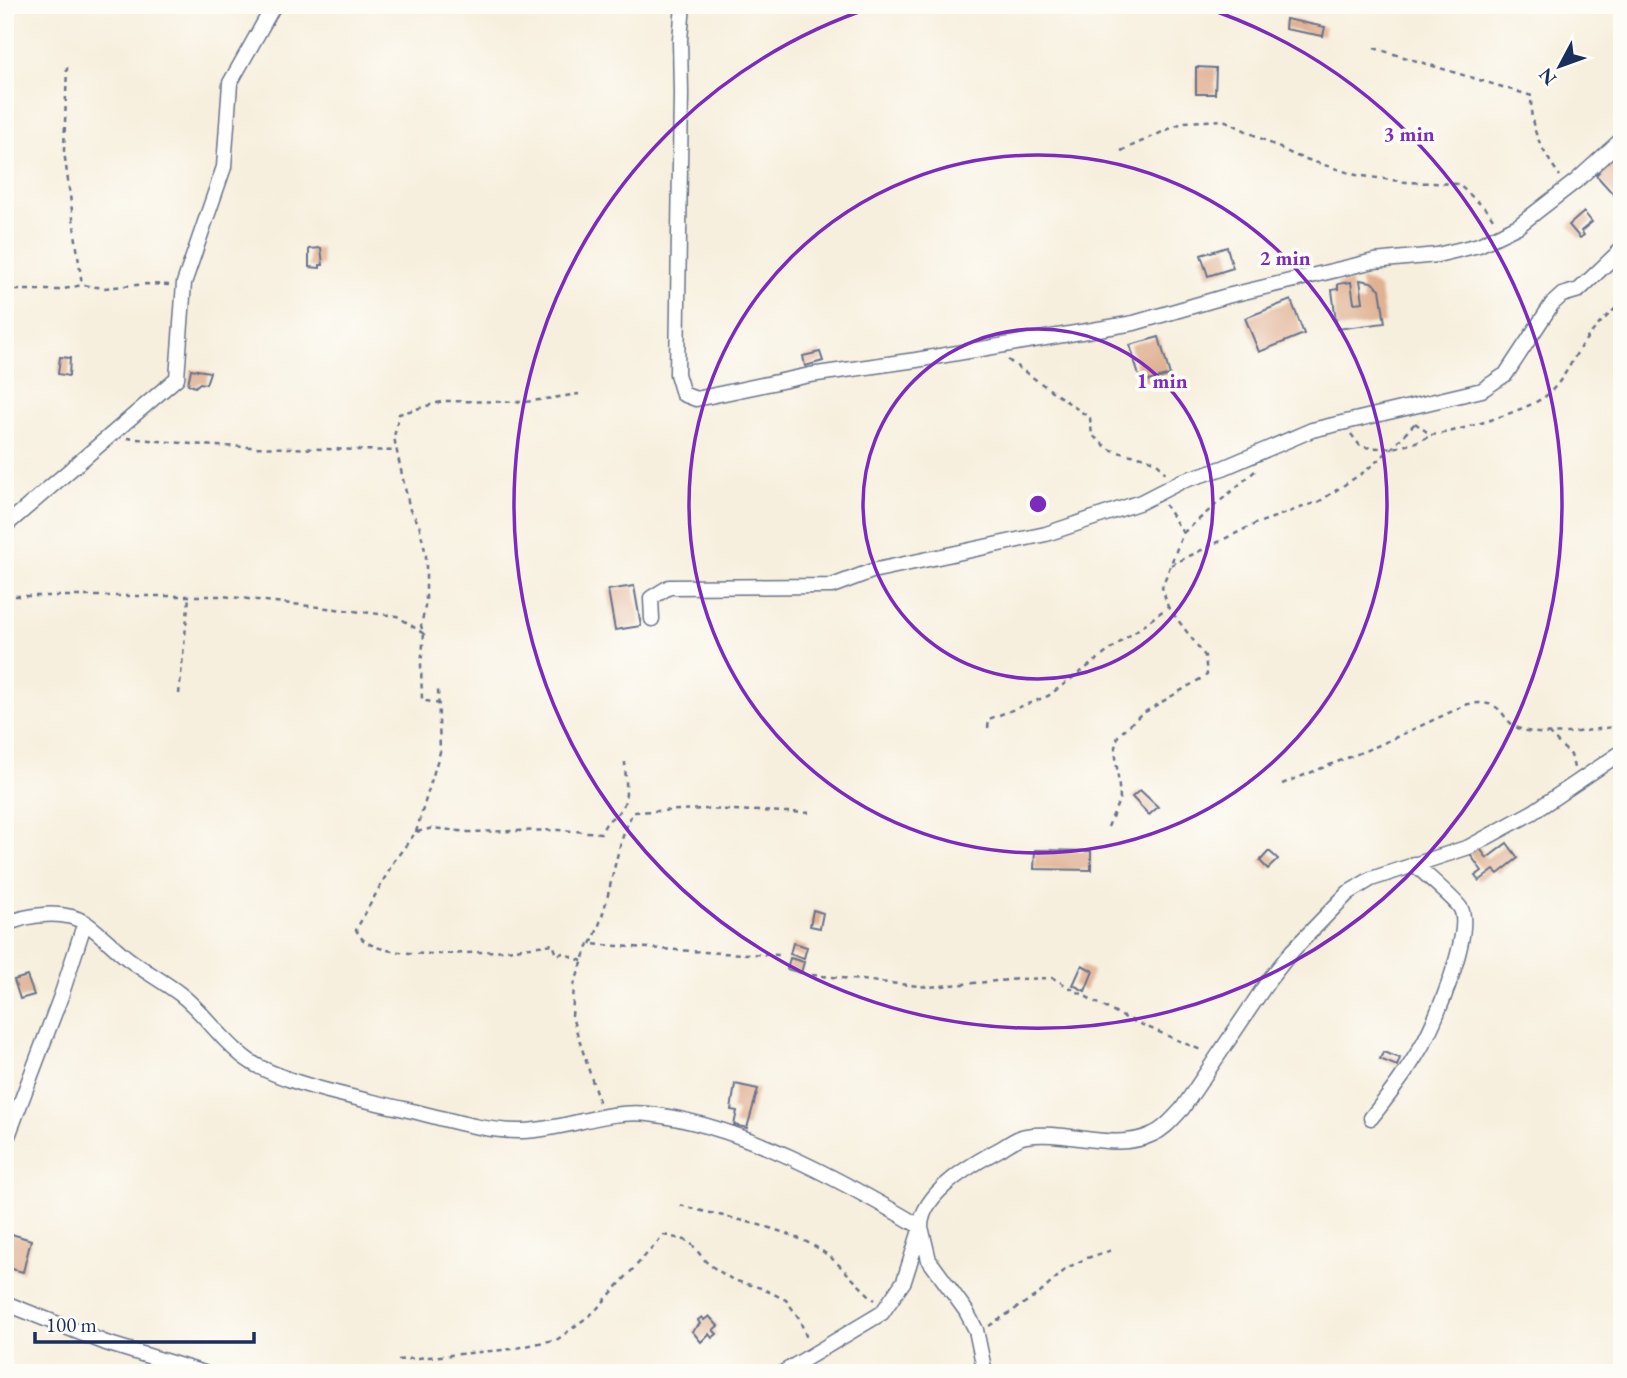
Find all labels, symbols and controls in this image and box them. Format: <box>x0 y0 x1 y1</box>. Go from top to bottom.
north arrow <box>1526 32 1596 102</box>
text: N <box>1533 62 1562 91</box>
text: 3 min <box>1383 120 1435 147</box>
text: 2 min <box>1259 244 1311 271</box>
text: 1 min <box>1136 367 1188 394</box>
centre of rings <box>1026 492 1050 516</box>
scale bar <box>35 1301 254 1345</box>
text: 100 m <box>46 1311 97 1338</box>

